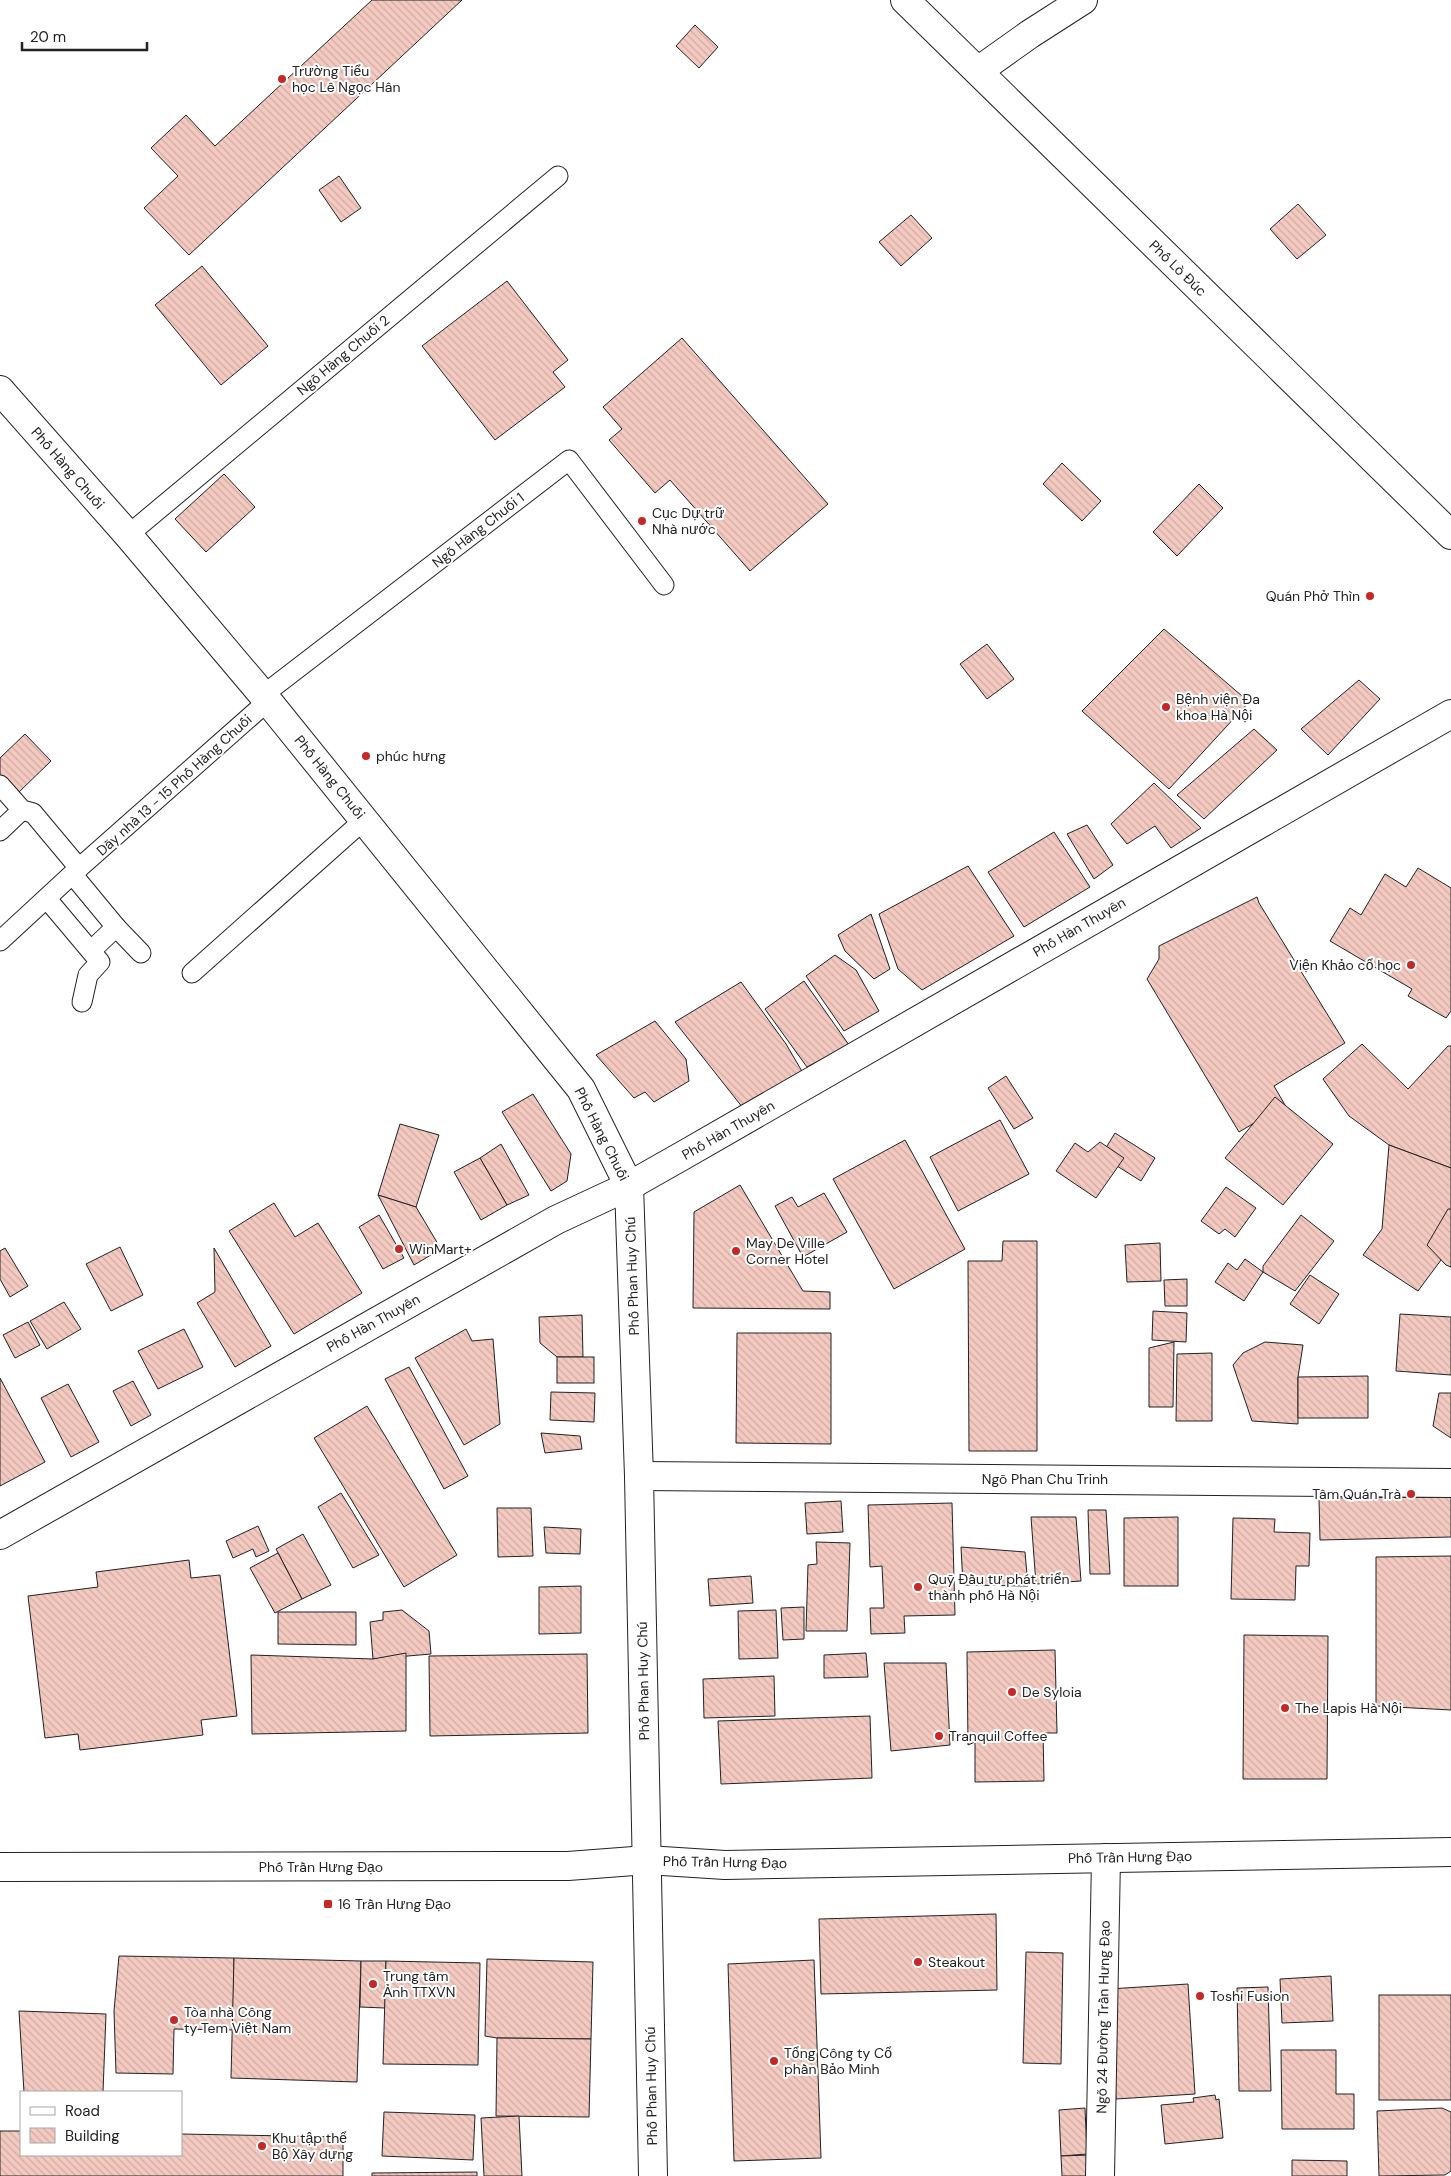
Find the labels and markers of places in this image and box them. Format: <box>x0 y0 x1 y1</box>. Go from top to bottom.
place label: Trường Tiểu học Lê Ngọc Hân <box>292 62 401 96</box>
marker: Trường Tiểu học Lê Ngọc Hân <box>276 73 288 85</box>
place label: Cục Dự trữ Nhà nước <box>652 504 724 538</box>
marker: Cục Dự trữ Nhà nước <box>636 515 648 527</box>
place label: Quán Phở Thìn <box>1266 587 1360 605</box>
marker: Quán Phở Thìn <box>1364 590 1376 602</box>
place label: Bệnh viện Đa khoa Hà Nội <box>1176 690 1260 724</box>
marker: Bệnh viện Đa khoa Hà Nội <box>1160 701 1172 713</box>
place label: phúc hưng <box>376 747 446 765</box>
marker: phúc hưng <box>360 750 372 762</box>
place label: Viện Khảo cổ học <box>1289 956 1401 974</box>
marker: Viện Khảo cổ học <box>1405 959 1417 971</box>
place label: May De Ville Corner Hotel <box>746 1234 828 1268</box>
place label: WinMart+ <box>409 1240 472 1258</box>
marker: WinMart+ <box>393 1243 405 1255</box>
marker: May De Ville Corner Hotel <box>730 1245 742 1257</box>
place label: Tâm Quán Trà <box>1312 1485 1401 1503</box>
marker: Tâm Quán Trà <box>1405 1488 1417 1500</box>
place label: Quỹ Đầu tư phát triển thành phố Hà Nội <box>928 1570 1070 1604</box>
marker: Quỹ Đầu tư phát triển thành phố Hà Nội <box>912 1581 924 1593</box>
place label: De Syloia <box>1022 1683 1082 1701</box>
marker: De Syloia <box>1006 1686 1018 1698</box>
place label: The Lapis Hà Nội <box>1295 1699 1402 1717</box>
marker: The Lapis Hà Nội <box>1279 1702 1291 1714</box>
place label: Tranquil Coffee <box>949 1727 1047 1745</box>
marker: Tranquil Coffee <box>933 1730 945 1742</box>
place label: 16 Trần Hưng Đạo <box>338 1895 451 1913</box>
marker: 16 Trần Hưng Đạo <box>322 1898 334 1910</box>
place label: Steakout <box>928 1953 985 1971</box>
marker: Steakout <box>912 1956 924 1968</box>
place label: Trung tâm Ảnh TTXVN <box>383 1967 455 2001</box>
marker: Trung tâm Ảnh TTXVN <box>367 1978 379 1990</box>
place label: Toshi Fusion <box>1210 1987 1289 2005</box>
marker: Toshi Fusion <box>1194 1990 1206 2002</box>
place label: Tòa nhà Công ty Tem Việt Nam <box>184 2003 291 2037</box>
marker: Tòa nhà Công ty Tem Việt Nam <box>168 2014 180 2026</box>
place label: Tổng Công ty Cổ phần Bảo Minh <box>784 2044 892 2078</box>
marker: Tổng Công ty Cổ phần Bảo Minh <box>768 2055 780 2067</box>
place label: Khu tập thể Bộ Xây dựng <box>272 2129 353 2163</box>
marker: Khu tập thể Bộ Xây dựng <box>256 2140 268 2152</box>

